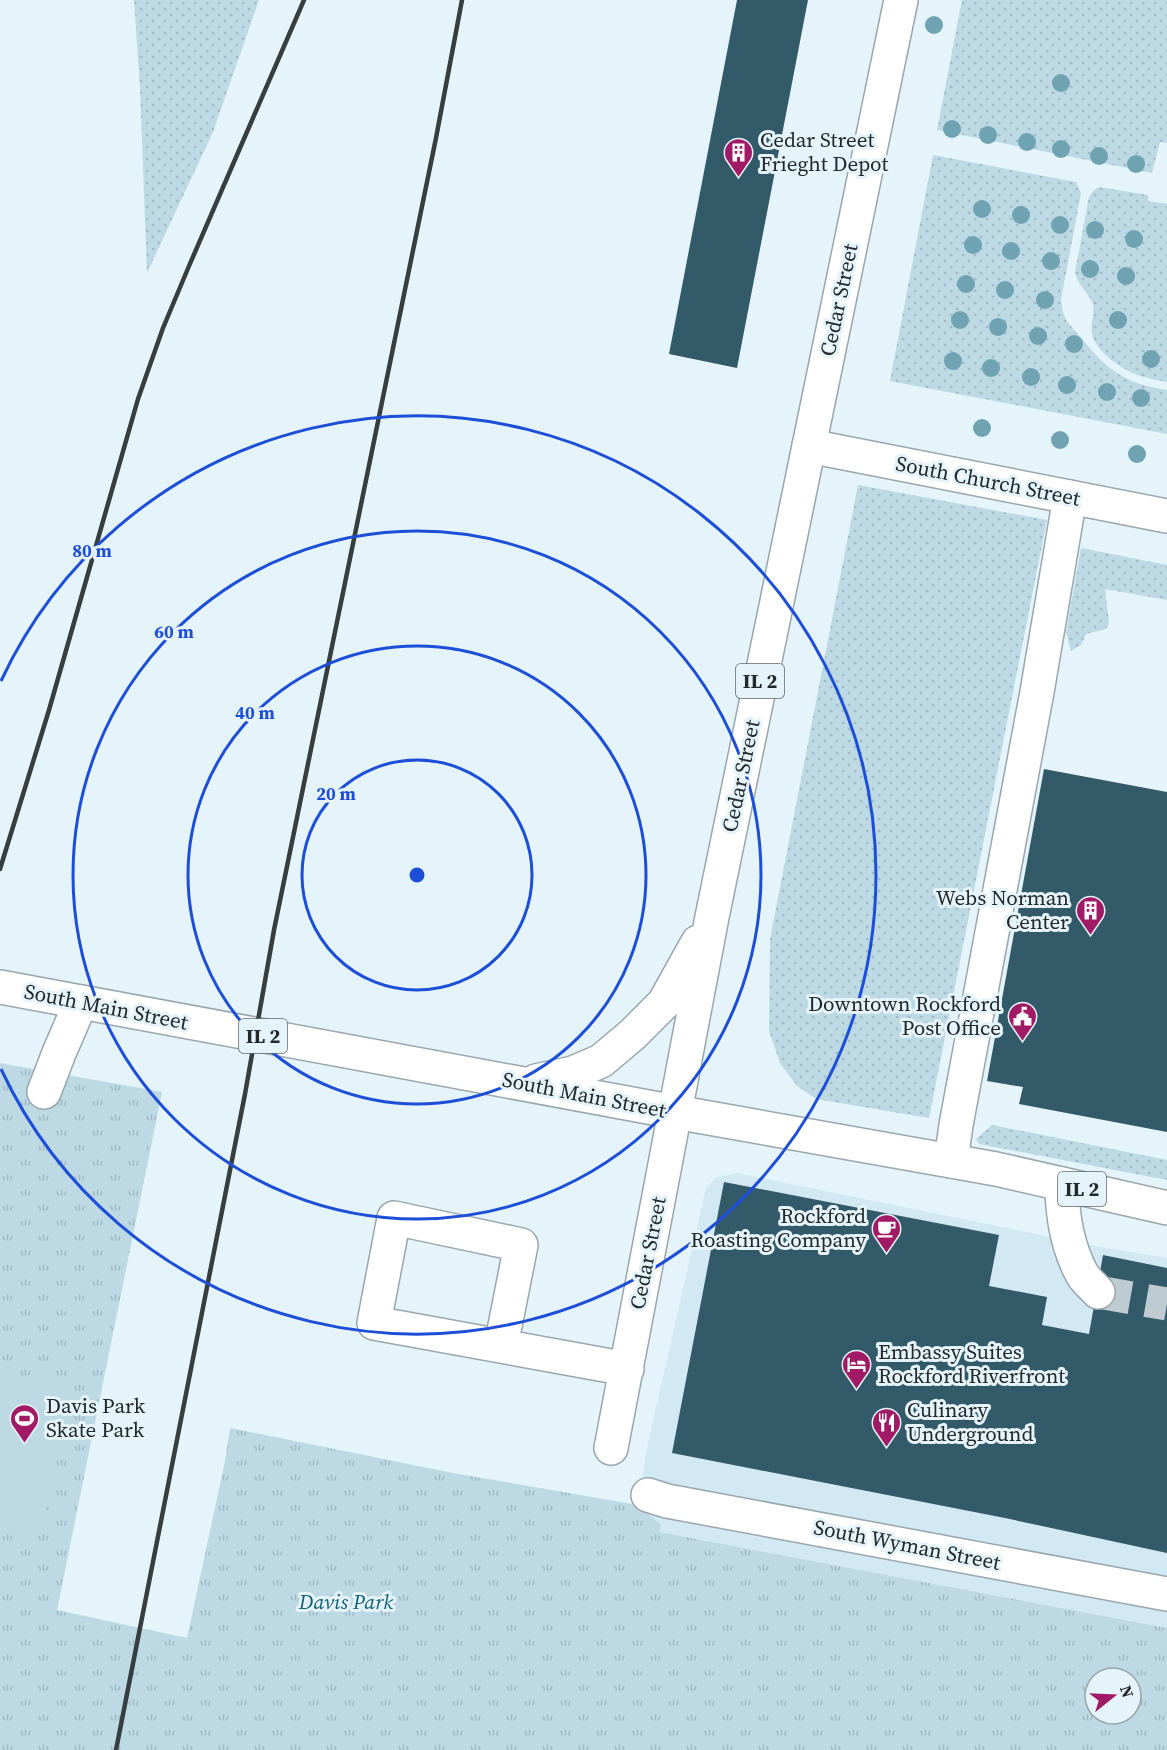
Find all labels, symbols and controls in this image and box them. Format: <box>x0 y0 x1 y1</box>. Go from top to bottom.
place label: Cedar Street Frieght Depot <box>760 125 888 178</box>
building icon: Cedar Street Frieght Depot <box>723 136 755 178</box>
street label: Cedar Street <box>812 241 865 359</box>
street label: South Church Street <box>893 448 1083 513</box>
text: 80 m <box>72 538 112 563</box>
text: 60 m <box>154 619 194 644</box>
road number: IL 2 <box>736 664 784 698</box>
text: 40 m <box>235 700 275 725</box>
street label: Cedar Street <box>714 717 767 835</box>
text: 20 m <box>316 781 356 806</box>
centre of rings <box>407 865 427 885</box>
place label: Webs Norman Center <box>936 883 1069 936</box>
building icon: Webs Norman Center <box>1074 894 1106 936</box>
street label: South Main Street <box>22 976 191 1037</box>
place label: Downtown Rockford Post Office <box>808 989 1001 1042</box>
public building icon: Downtown Rockford Post Office <box>1006 1000 1038 1042</box>
road number: IL 2 <box>239 1019 287 1053</box>
street label: South Main Street <box>500 1064 669 1125</box>
road number: IL 2 <box>1058 1172 1106 1206</box>
street label: Cedar Street <box>622 1194 673 1312</box>
place label: Rockford Roasting Company <box>691 1201 866 1254</box>
cafe icon: Rockford Roasting Company <box>871 1212 903 1254</box>
place label: Embassy Suites Rockford Riverfront <box>878 1337 1065 1390</box>
hotel icon: Embassy Suites Rockford Riverfront <box>841 1348 873 1390</box>
place label: Davis Park Skate Park <box>46 1391 146 1444</box>
place label: Culinary Underground <box>907 1395 1033 1448</box>
sports icon: Davis Park Skate Park <box>9 1402 41 1444</box>
restaurant icon: Culinary Underground <box>870 1406 902 1448</box>
street label: South Wyman Street <box>811 1512 1003 1577</box>
park label: Davis Park <box>298 1587 393 1616</box>
north arrow <box>1083 1666 1143 1726</box>
text: N <box>1115 1682 1140 1701</box>

